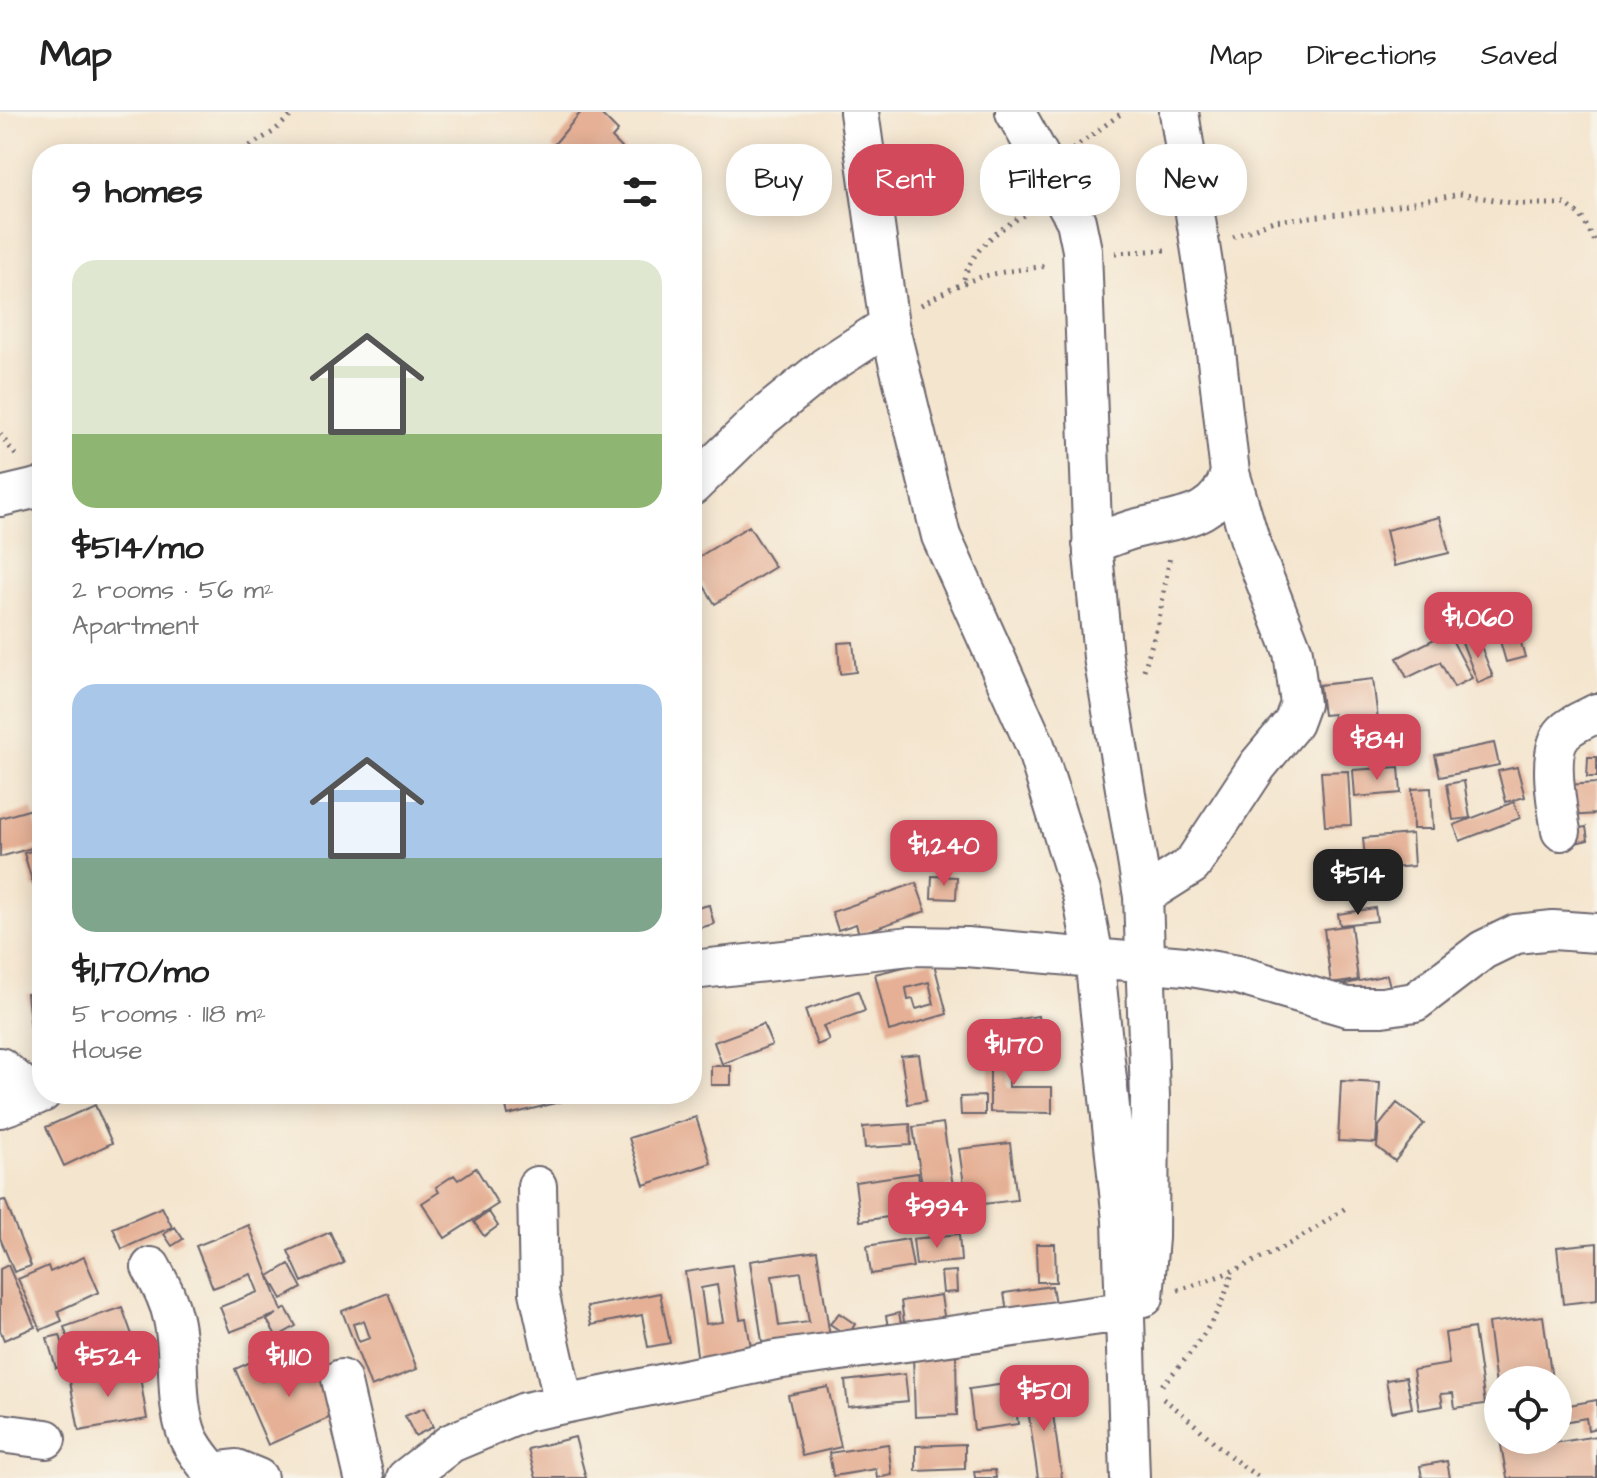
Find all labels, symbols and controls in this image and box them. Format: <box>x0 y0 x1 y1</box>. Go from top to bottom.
text: Map <box>40 29 112 81</box>
text: Map <box>1210 36 1263 75</box>
text: Directions <box>1307 36 1437 75</box>
text: Saved <box>1481 36 1557 75</box>
chip: Buy <box>726 144 832 216</box>
chip: Rent <box>848 144 964 216</box>
chip: Filters <box>980 144 1120 216</box>
chip: New <box>1136 144 1247 216</box>
text: 9 homes <box>72 168 203 216</box>
icon: filters <box>618 170 662 214</box>
icon: home <box>295 312 439 456</box>
text: $514/mo <box>72 524 204 572</box>
text: 2 rooms · 56 m² <box>72 572 274 608</box>
pin: $1,060 <box>1413 592 1543 660</box>
text: $1,060 <box>1442 600 1514 636</box>
text: Apartment <box>72 608 199 644</box>
pin: $841 <box>1330 714 1424 782</box>
text: $841 <box>1351 722 1403 758</box>
icon: home <box>295 736 439 880</box>
pin: $1,240 <box>879 820 1009 888</box>
text: $1,240 <box>908 828 980 864</box>
pin: $514 <box>1311 849 1405 917</box>
text: $514 <box>1331 857 1385 893</box>
text: $1,170/mo <box>72 948 209 996</box>
text: 5 rooms · 118 m² <box>72 996 266 1032</box>
pin: $1,170 <box>949 1019 1079 1087</box>
text: $1,170 <box>985 1027 1043 1063</box>
text: House <box>72 1032 143 1068</box>
pin: $994 <box>890 1182 984 1250</box>
text: $994 <box>906 1190 968 1226</box>
pin: $524 <box>61 1331 155 1399</box>
pin: $1,110 <box>224 1331 354 1399</box>
text: $524 <box>75 1339 141 1375</box>
text: $1,110 <box>266 1339 312 1375</box>
pin: $501 <box>997 1365 1091 1433</box>
map controls <box>1484 1366 1572 1454</box>
button: locate <box>1484 1366 1572 1454</box>
text: $501 <box>1018 1373 1070 1409</box>

